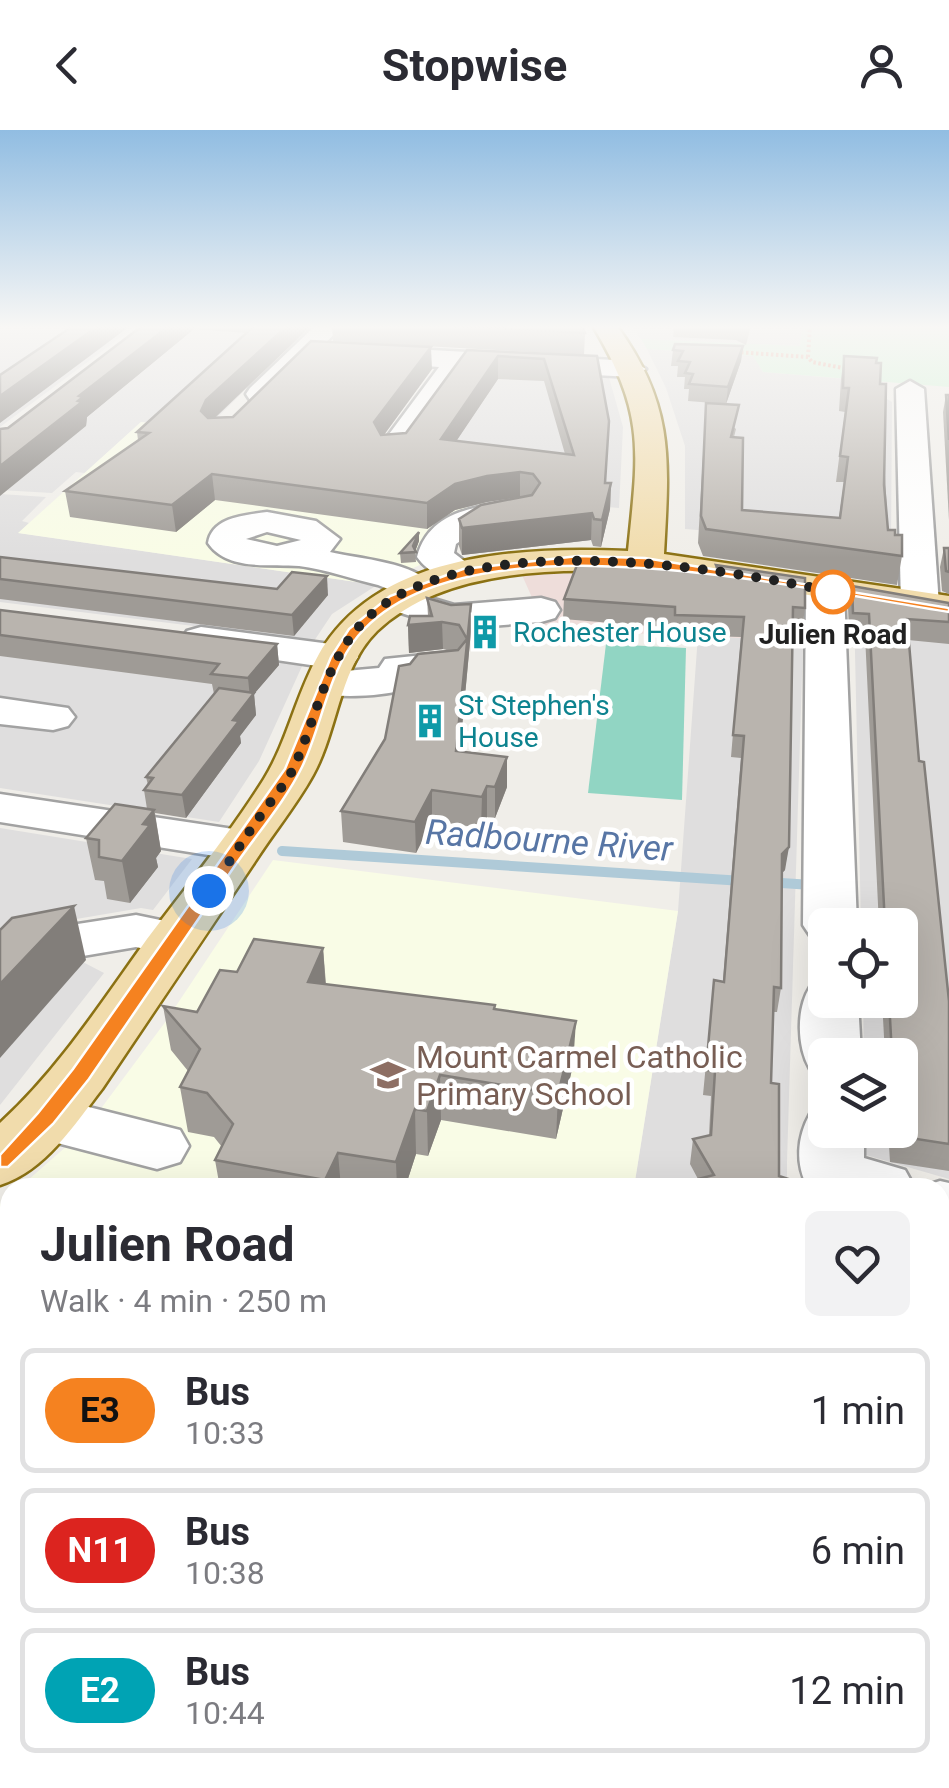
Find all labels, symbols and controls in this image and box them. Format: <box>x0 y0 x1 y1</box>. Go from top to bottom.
icon: back <box>40 38 95 93</box>
icon: person <box>854 38 909 93</box>
text: Stopwise <box>382 39 567 92</box>
marker: Julien Road <box>812 571 854 613</box>
building icon: Rochester House <box>466 613 504 651</box>
place label: Rochester House <box>513 616 727 649</box>
place label: Julien Road <box>759 618 907 651</box>
place label: St Stephen's House <box>458 689 610 754</box>
building icon: St Stephen's House <box>411 702 449 740</box>
water label: Radbourne River <box>424 812 675 870</box>
your location <box>184 866 234 916</box>
map controls <box>808 908 918 1148</box>
button: locate <box>808 908 918 1018</box>
place label: Mount Carmel Catholic Primary School <box>416 1038 743 1113</box>
button: layers <box>808 1038 918 1148</box>
school or university icon: Mount Carmel Catholic Primary School <box>369 1056 407 1094</box>
button: heart <box>805 1211 910 1316</box>
text: Julien Road <box>40 1216 294 1273</box>
text: Walk · 4 min · 250 m <box>40 1282 327 1320</box>
text: Bus <box>185 1370 250 1414</box>
text: 1 min <box>811 1389 905 1433</box>
text: E3 <box>80 1390 120 1431</box>
text: 10:33 <box>185 1414 265 1452</box>
text: Bus <box>185 1510 250 1554</box>
text: 6 min <box>811 1529 905 1573</box>
text: N11 <box>68 1530 132 1571</box>
text: 10:38 <box>185 1554 265 1592</box>
text: Bus <box>185 1650 250 1694</box>
text: 12 min <box>789 1669 905 1713</box>
text: E2 <box>80 1670 120 1711</box>
text: 10:44 <box>185 1694 265 1732</box>

